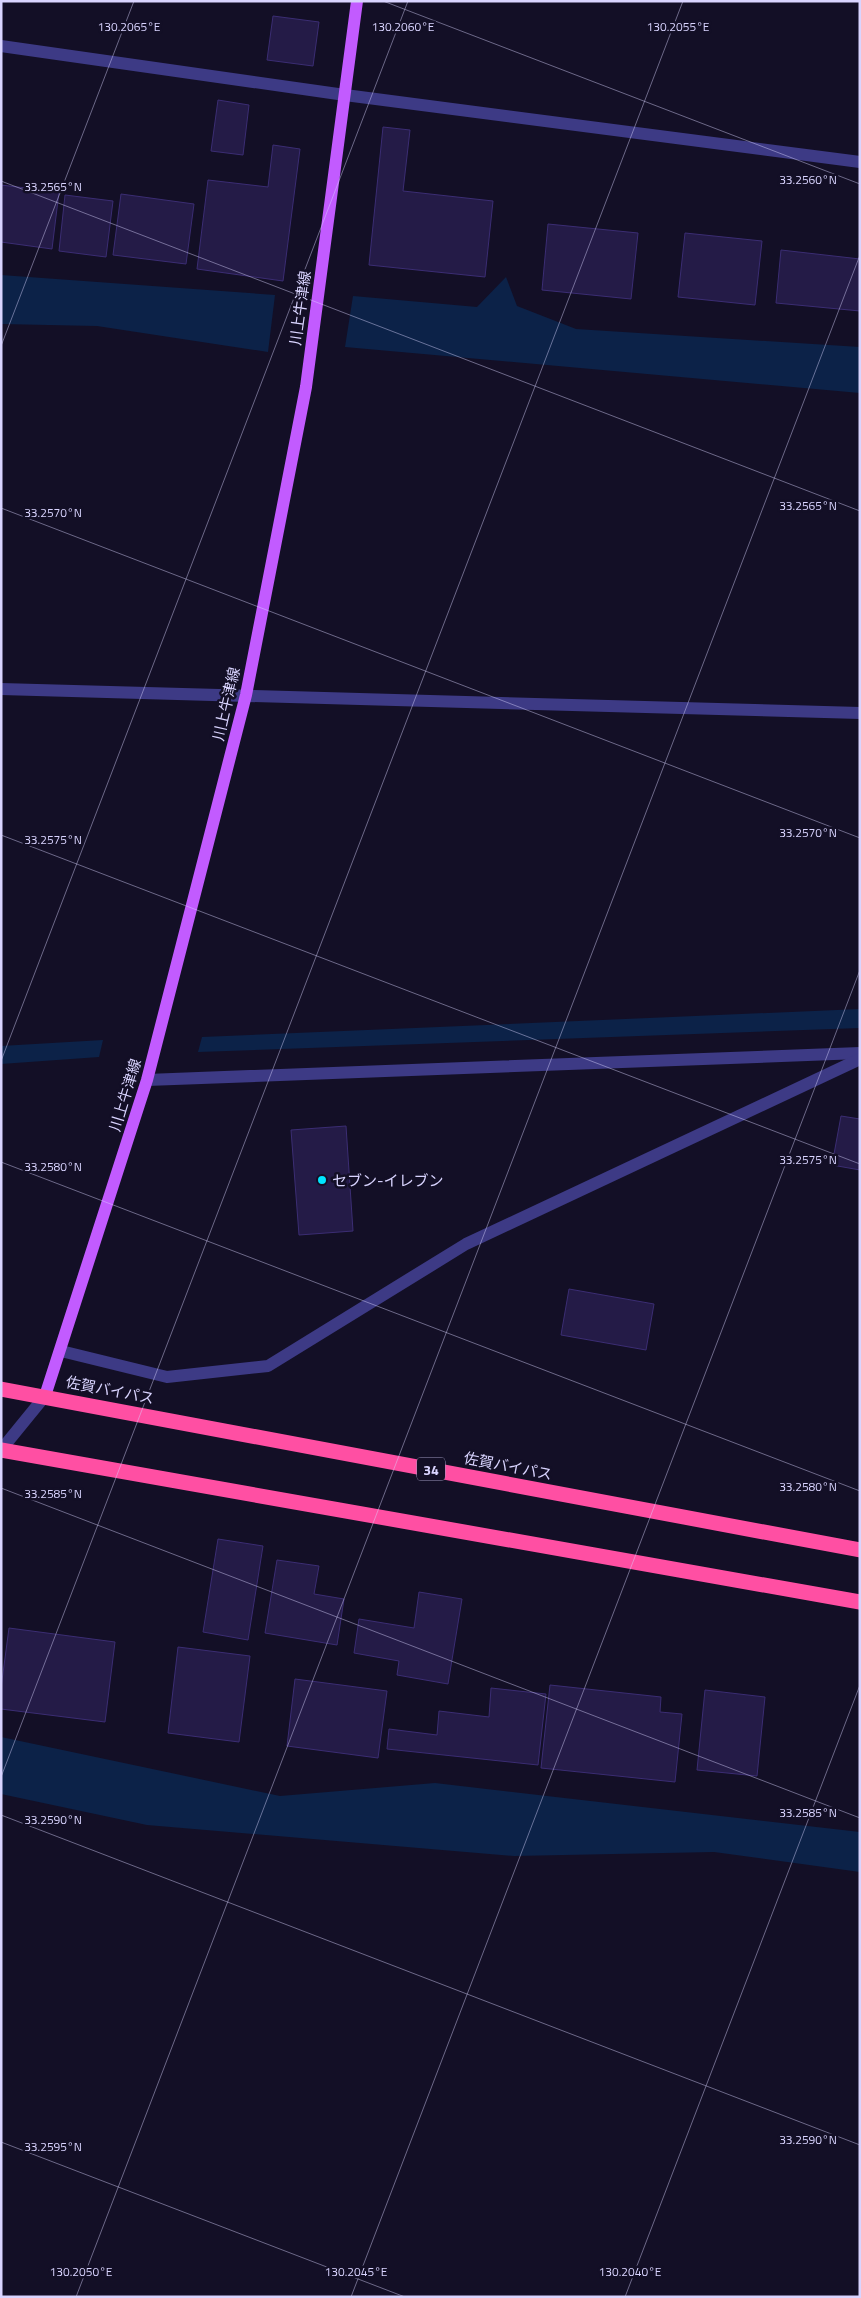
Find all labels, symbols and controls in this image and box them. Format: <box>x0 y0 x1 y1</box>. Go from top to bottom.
text: 130.2065°E <box>98 17 161 36</box>
text: 130.2060°E <box>372 17 435 36</box>
text: 130.2055°E <box>647 17 710 36</box>
text: 33.2560°N <box>779 170 837 189</box>
text: 33.2565°N <box>24 177 82 196</box>
street label: 川上牛津線 <box>283 269 317 347</box>
text: 33.2565°N <box>779 496 837 515</box>
text: 33.2570°N <box>24 503 82 522</box>
street label: 川上牛津線 <box>206 665 246 743</box>
text: 33.2570°N <box>779 823 837 842</box>
text: 33.2575°N <box>24 830 82 849</box>
street label: 川上牛津線 <box>103 1056 147 1134</box>
text: 33.2575°N <box>779 1150 837 1169</box>
text: 33.2580°N <box>24 1157 82 1176</box>
place label: セブン-イレブン <box>332 1169 444 1192</box>
marker: セブン-イレブン <box>316 1174 328 1186</box>
street label: 佐賀バイパス <box>64 1370 156 1410</box>
street label: 佐賀バイパス <box>462 1446 554 1486</box>
road number: 34 <box>417 1458 445 1480</box>
text: 33.2580°N <box>779 1477 837 1496</box>
text: 33.2585°N <box>24 1484 82 1503</box>
text: 33.2585°N <box>779 1803 837 1822</box>
text: 33.2590°N <box>24 1810 82 1829</box>
text: 33.2590°N <box>779 2130 837 2149</box>
text: 33.2595°N <box>24 2137 82 2156</box>
text: 130.2050°E <box>50 2262 113 2281</box>
text: 130.2045°E <box>325 2262 388 2281</box>
text: 130.2040°E <box>599 2262 662 2281</box>

